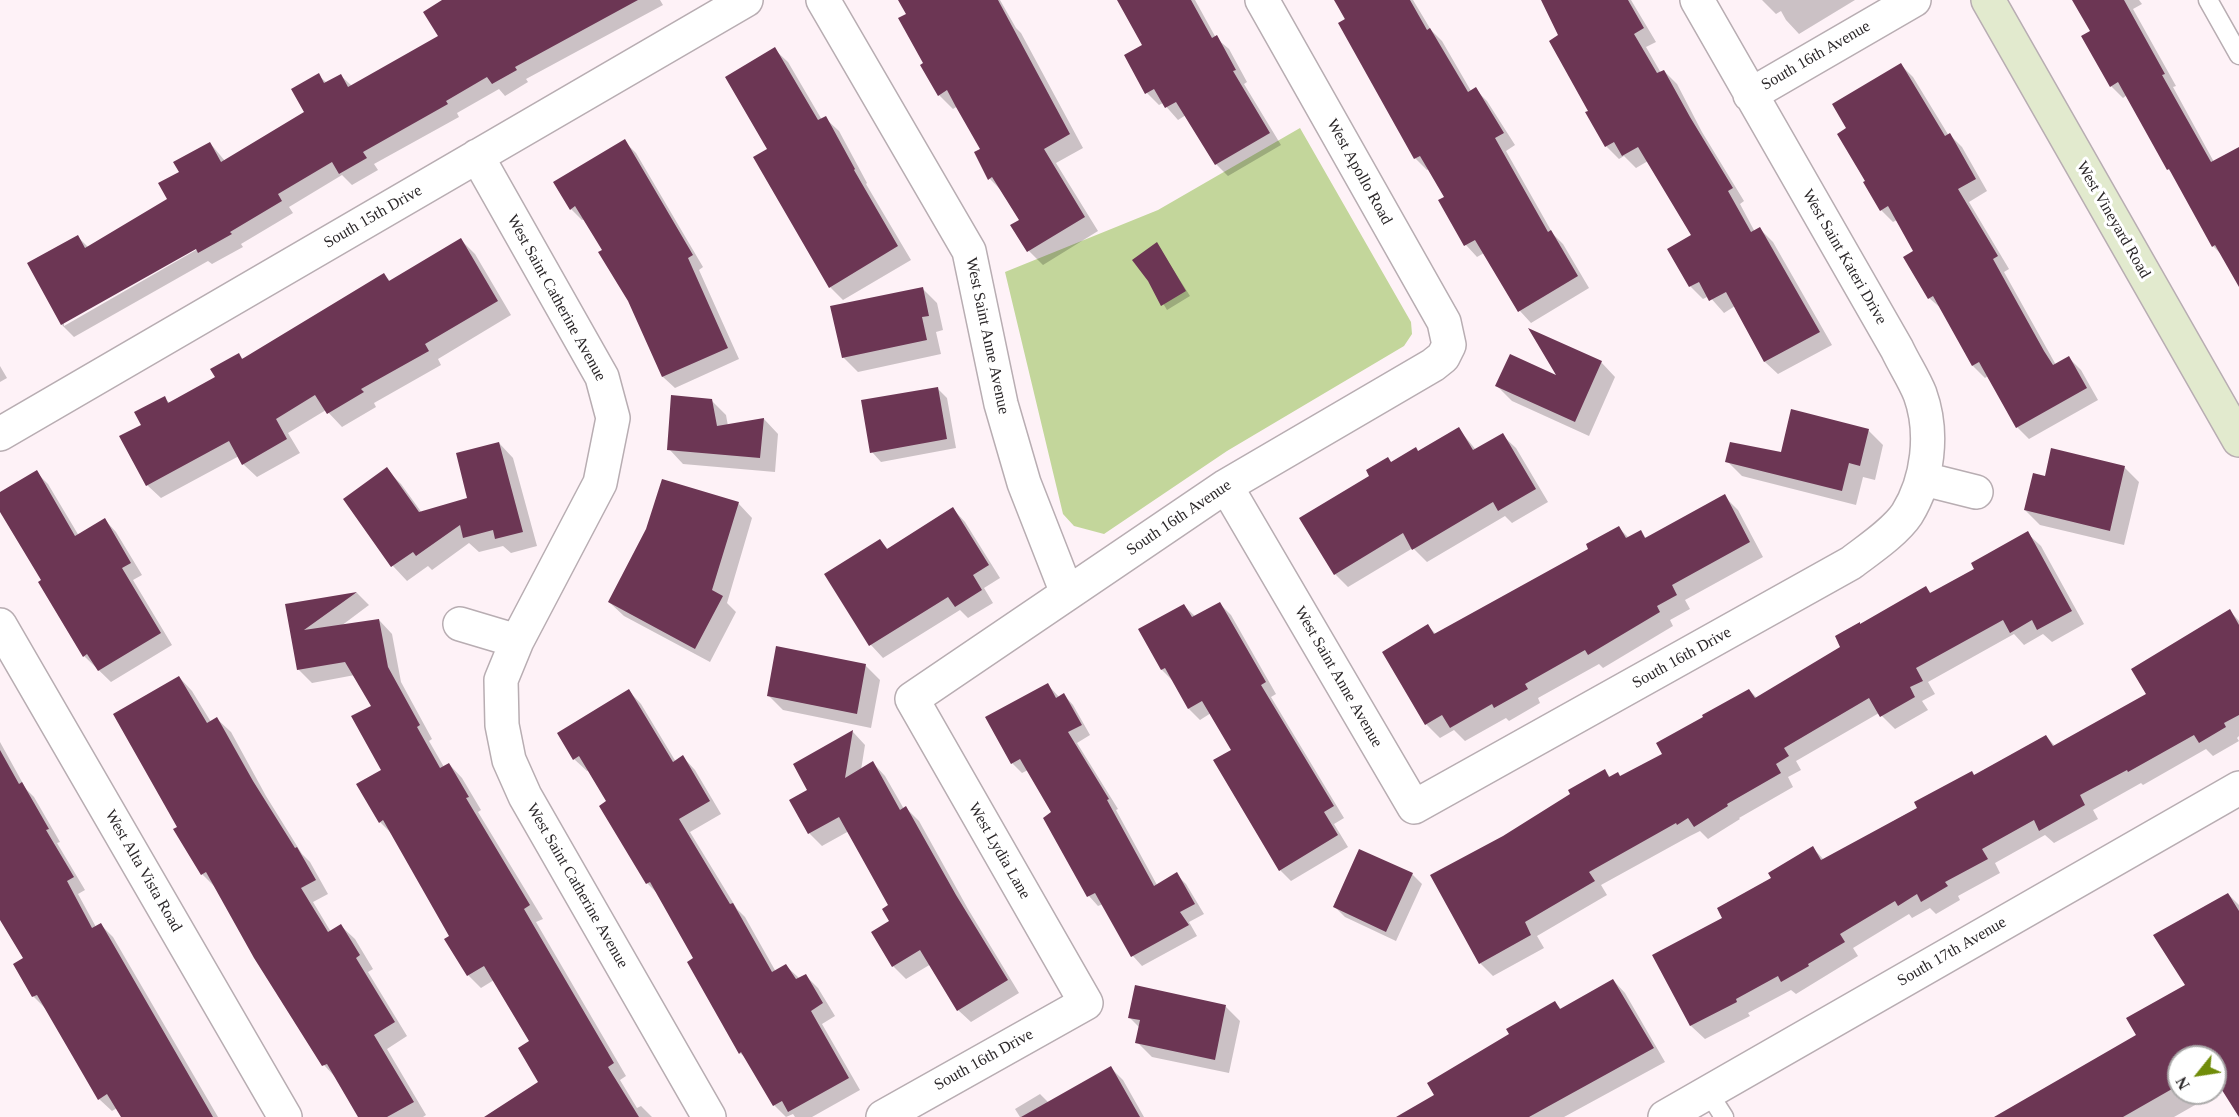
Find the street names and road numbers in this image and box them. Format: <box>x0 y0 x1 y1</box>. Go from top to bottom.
street label: South 16th Avenue <box>1758 17 1874 95</box>
street label: West Apollo Road <box>1322 116 1396 228</box>
street label: West Vineyard Road <box>2072 158 2154 282</box>
street label: South 15th Drive <box>320 181 426 253</box>
street label: West Saint Kateri Drive <box>1797 186 1891 328</box>
street label: West Saint Catherine Avenue <box>502 211 610 385</box>
street label: West Saint Anne Avenue <box>961 256 1013 416</box>
street label: South 16th Avenue <box>1123 476 1235 560</box>
street label: West Saint Anne Avenue <box>1290 603 1386 751</box>
street label: South 16th Drive <box>1629 623 1735 693</box>
street label: West Lydia Lane <box>964 799 1034 903</box>
street label: West Saint Catherine Avenue <box>522 800 632 972</box>
street label: West Alta Vista Road <box>100 807 186 935</box>
street label: South 17th Avenue <box>1894 913 2010 991</box>
street label: South 16th Drive <box>931 1025 1037 1095</box>

